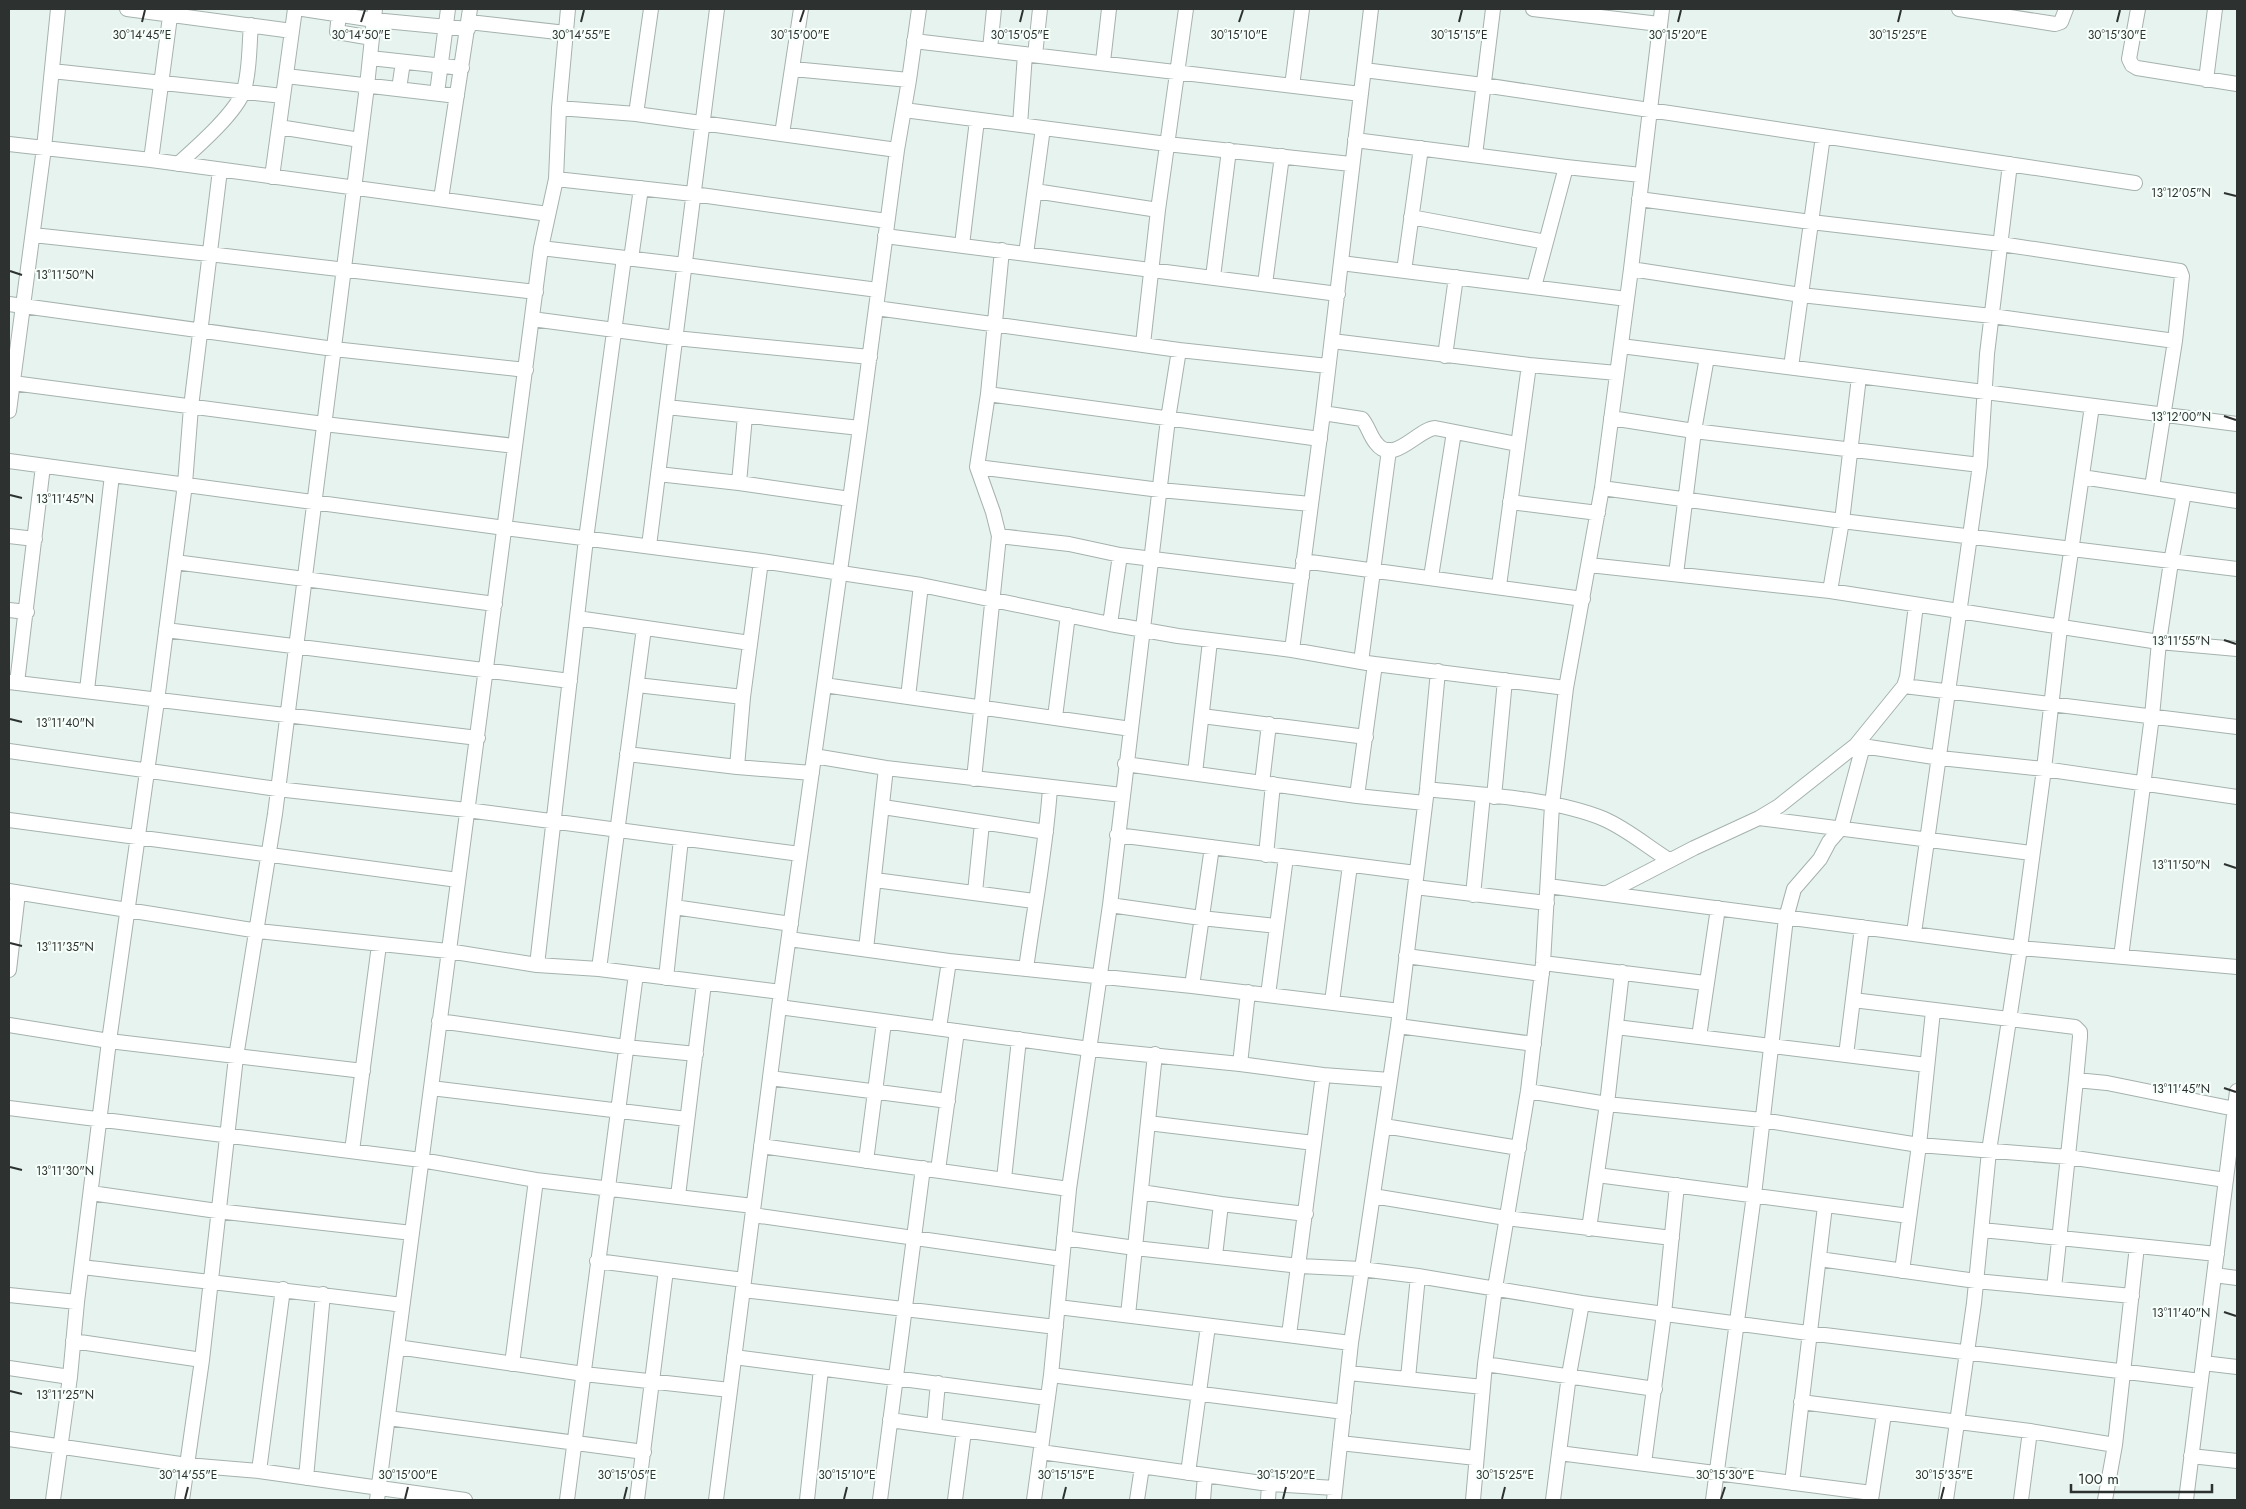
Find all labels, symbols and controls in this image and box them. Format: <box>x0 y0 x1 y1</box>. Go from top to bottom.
text: 30°14'45"E <box>113 26 171 44</box>
text: 30°14'50"E <box>331 26 391 44</box>
text: 30°14'55"E <box>552 26 610 44</box>
text: 30°15'00"E <box>770 26 830 44</box>
text: 30°15'05"E <box>991 26 1049 44</box>
text: 30°15'10"E <box>1210 26 1268 44</box>
text: 30°15'15"E <box>1430 26 1488 44</box>
text: 30°15'20"E <box>1649 26 1707 44</box>
text: 30°15'25"E <box>1869 26 1927 44</box>
text: 30°15'30"E <box>2088 26 2146 44</box>
text: 13°12'05"N <box>2151 184 2211 202</box>
text: 13°11'50"N <box>36 266 94 284</box>
text: 13°12'00"N <box>2151 408 2211 426</box>
text: 13°11'45"N <box>36 490 94 508</box>
text: 13°11'55"N <box>2152 632 2210 650</box>
text: 13°11'40"N <box>36 714 94 732</box>
text: 13°11'50"N <box>2152 856 2210 874</box>
text: 13°11'35"N <box>36 938 94 956</box>
text: 13°11'45"N <box>2152 1080 2210 1098</box>
text: 13°11'30"N <box>36 1162 94 1180</box>
text: 13°11'40"N <box>2152 1304 2210 1322</box>
text: 13°11'25"N <box>36 1386 94 1404</box>
scale bar <box>2071 1462 2212 1494</box>
text: 30°14'55"E <box>159 1466 217 1484</box>
text: 30°15'00"E <box>378 1466 438 1484</box>
text: 30°15'05"E <box>598 1466 656 1484</box>
text: 30°15'10"E <box>818 1466 876 1484</box>
text: 30°15'15"E <box>1037 1466 1095 1484</box>
text: 30°15'20"E <box>1257 1466 1315 1484</box>
text: 30°15'25"E <box>1476 1466 1534 1484</box>
text: 30°15'30"E <box>1696 1466 1754 1484</box>
text: 30°15'35"E <box>1915 1466 1973 1484</box>
text: 100 m <box>2078 1468 2119 1490</box>

